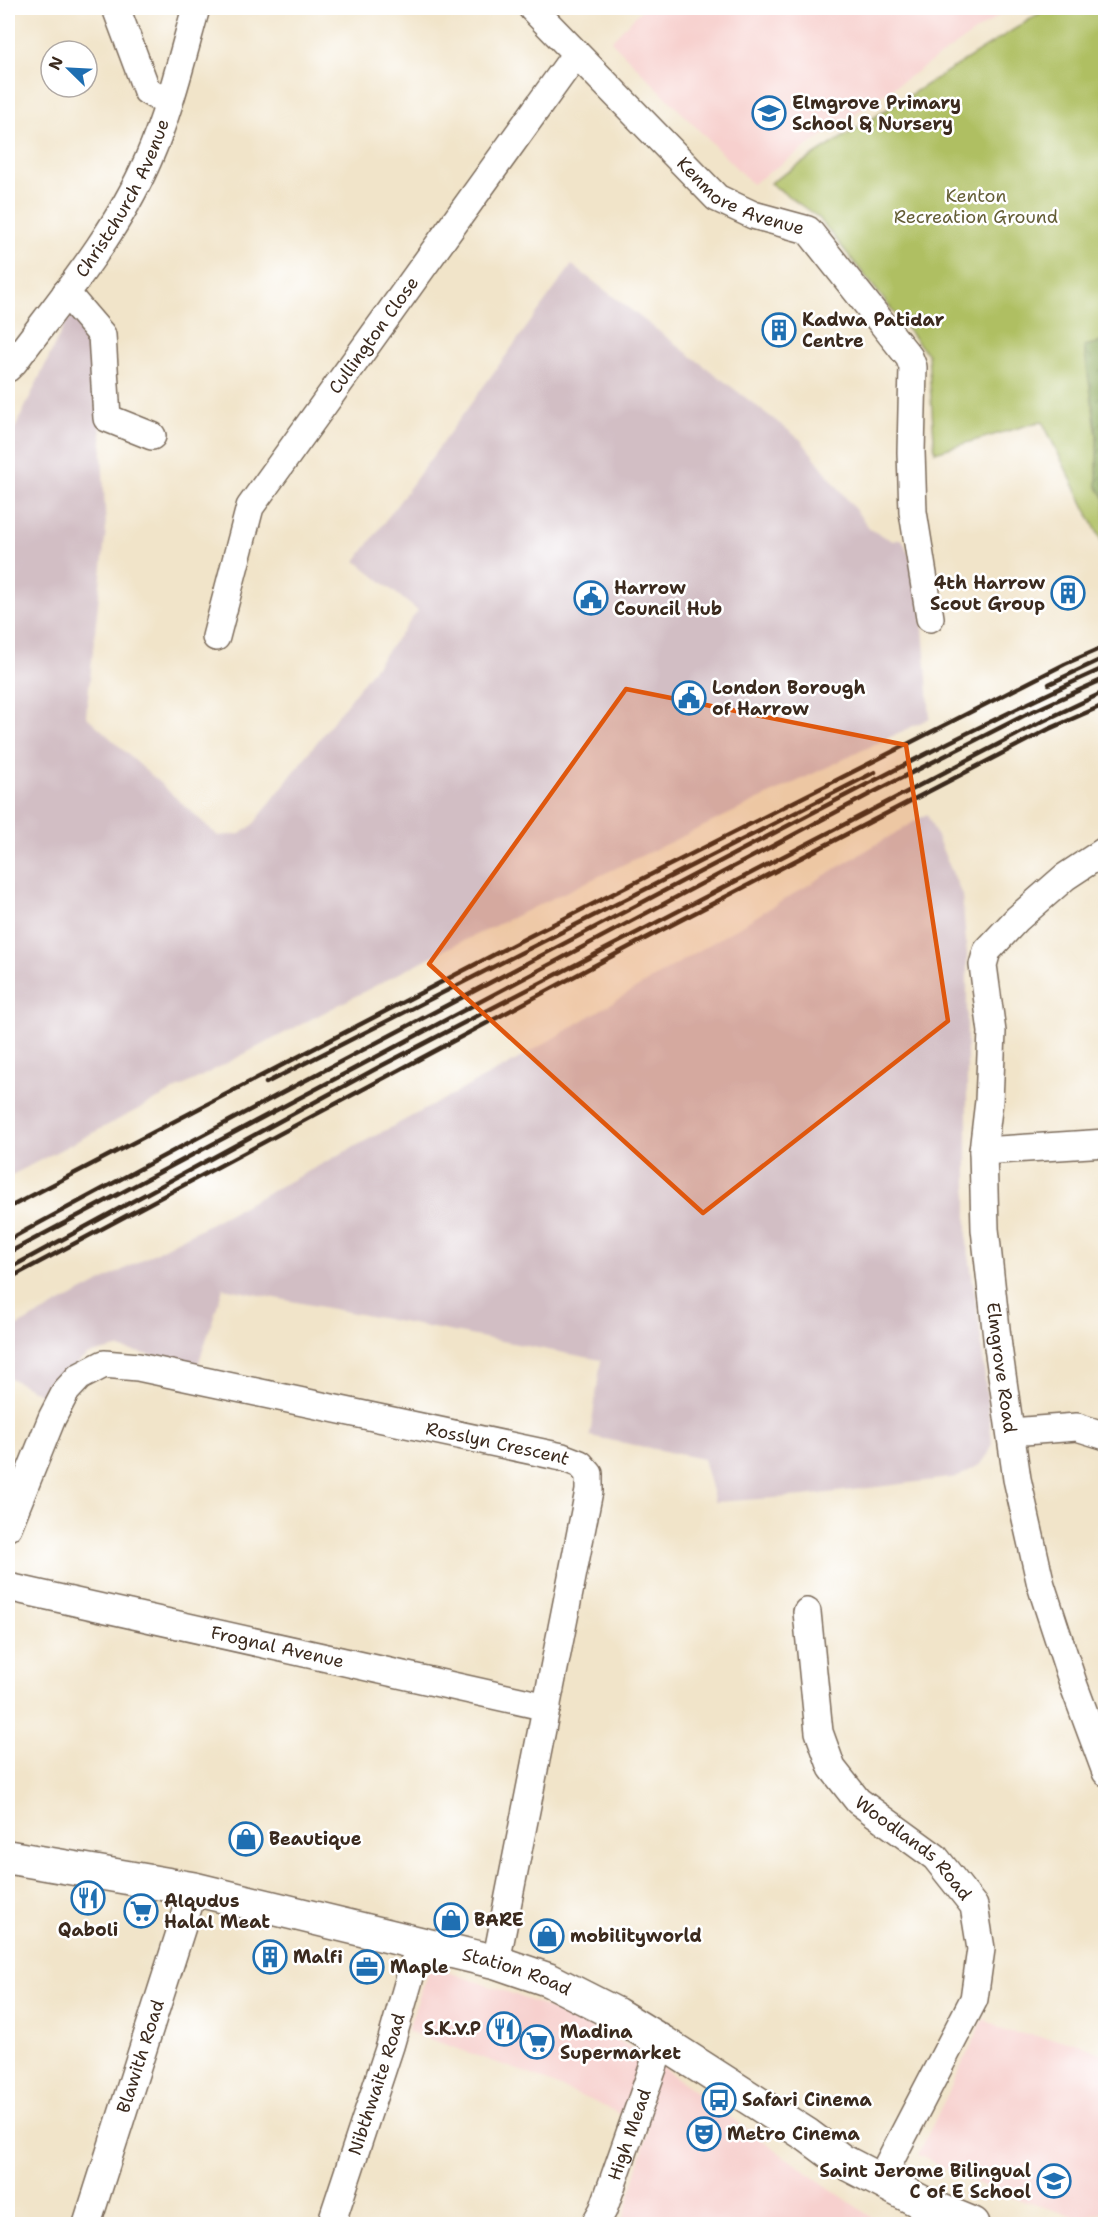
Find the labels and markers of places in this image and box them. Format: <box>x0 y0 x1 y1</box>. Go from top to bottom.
place label: Elmgrove Primary School & Nursery <box>792 91 961 136</box>
school or university icon: Elmgrove Primary School & Nursery <box>751 95 787 131</box>
place label: Kadwa Patidar Centre <box>802 308 945 353</box>
building icon: Kadwa Patidar Centre <box>761 312 797 348</box>
place label: 4th Harrow Scout Group <box>930 571 1046 616</box>
building icon: 4th Harrow Scout Group <box>1050 575 1086 611</box>
place label: Harrow Council Hub <box>614 576 722 621</box>
public building icon: Harrow Council Hub <box>573 580 609 616</box>
place label: London Borough of Harrow <box>712 676 866 721</box>
public building icon: London Borough of Harrow <box>671 680 707 716</box>
shop icon: Beautique <box>228 1821 264 1857</box>
place label: Beautique <box>269 1827 362 1851</box>
restaurant icon: Qaboli <box>70 1880 106 1916</box>
place label: Alqudus Halal Meat <box>164 1889 270 1934</box>
supermarket icon: Alqudus Halal Meat <box>123 1893 159 1929</box>
shop icon: BARE <box>433 1902 469 1938</box>
place label: BARE <box>474 1908 524 1932</box>
place label: Qaboli <box>58 1918 118 1942</box>
shop icon: mobilityworld <box>529 1918 565 1954</box>
place label: mobilityworld <box>570 1924 702 1948</box>
building icon: Malfi <box>252 1939 288 1975</box>
place label: Malfi <box>293 1945 343 1969</box>
office icon: Maple <box>349 1949 385 1985</box>
place label: Maple <box>390 1955 449 1979</box>
restaurant icon: S.K.V.P <box>486 2011 522 2047</box>
place label: S.K.V.P <box>424 2017 481 2041</box>
place label: Madina Supermarket <box>560 2020 681 2065</box>
supermarket icon: Madina Supermarket <box>519 2024 555 2060</box>
bus stop icon: Safari Cinema <box>701 2082 737 2118</box>
place label: Safari Cinema <box>742 2088 872 2112</box>
theatre icon: Metro Cinema <box>686 2116 722 2152</box>
place label: Metro Cinema <box>727 2122 861 2146</box>
place label: Saint Jerome Bilingual C of E School <box>820 2159 1031 2204</box>
school or university icon: Saint Jerome Bilingual C of E School <box>1036 2163 1072 2199</box>

